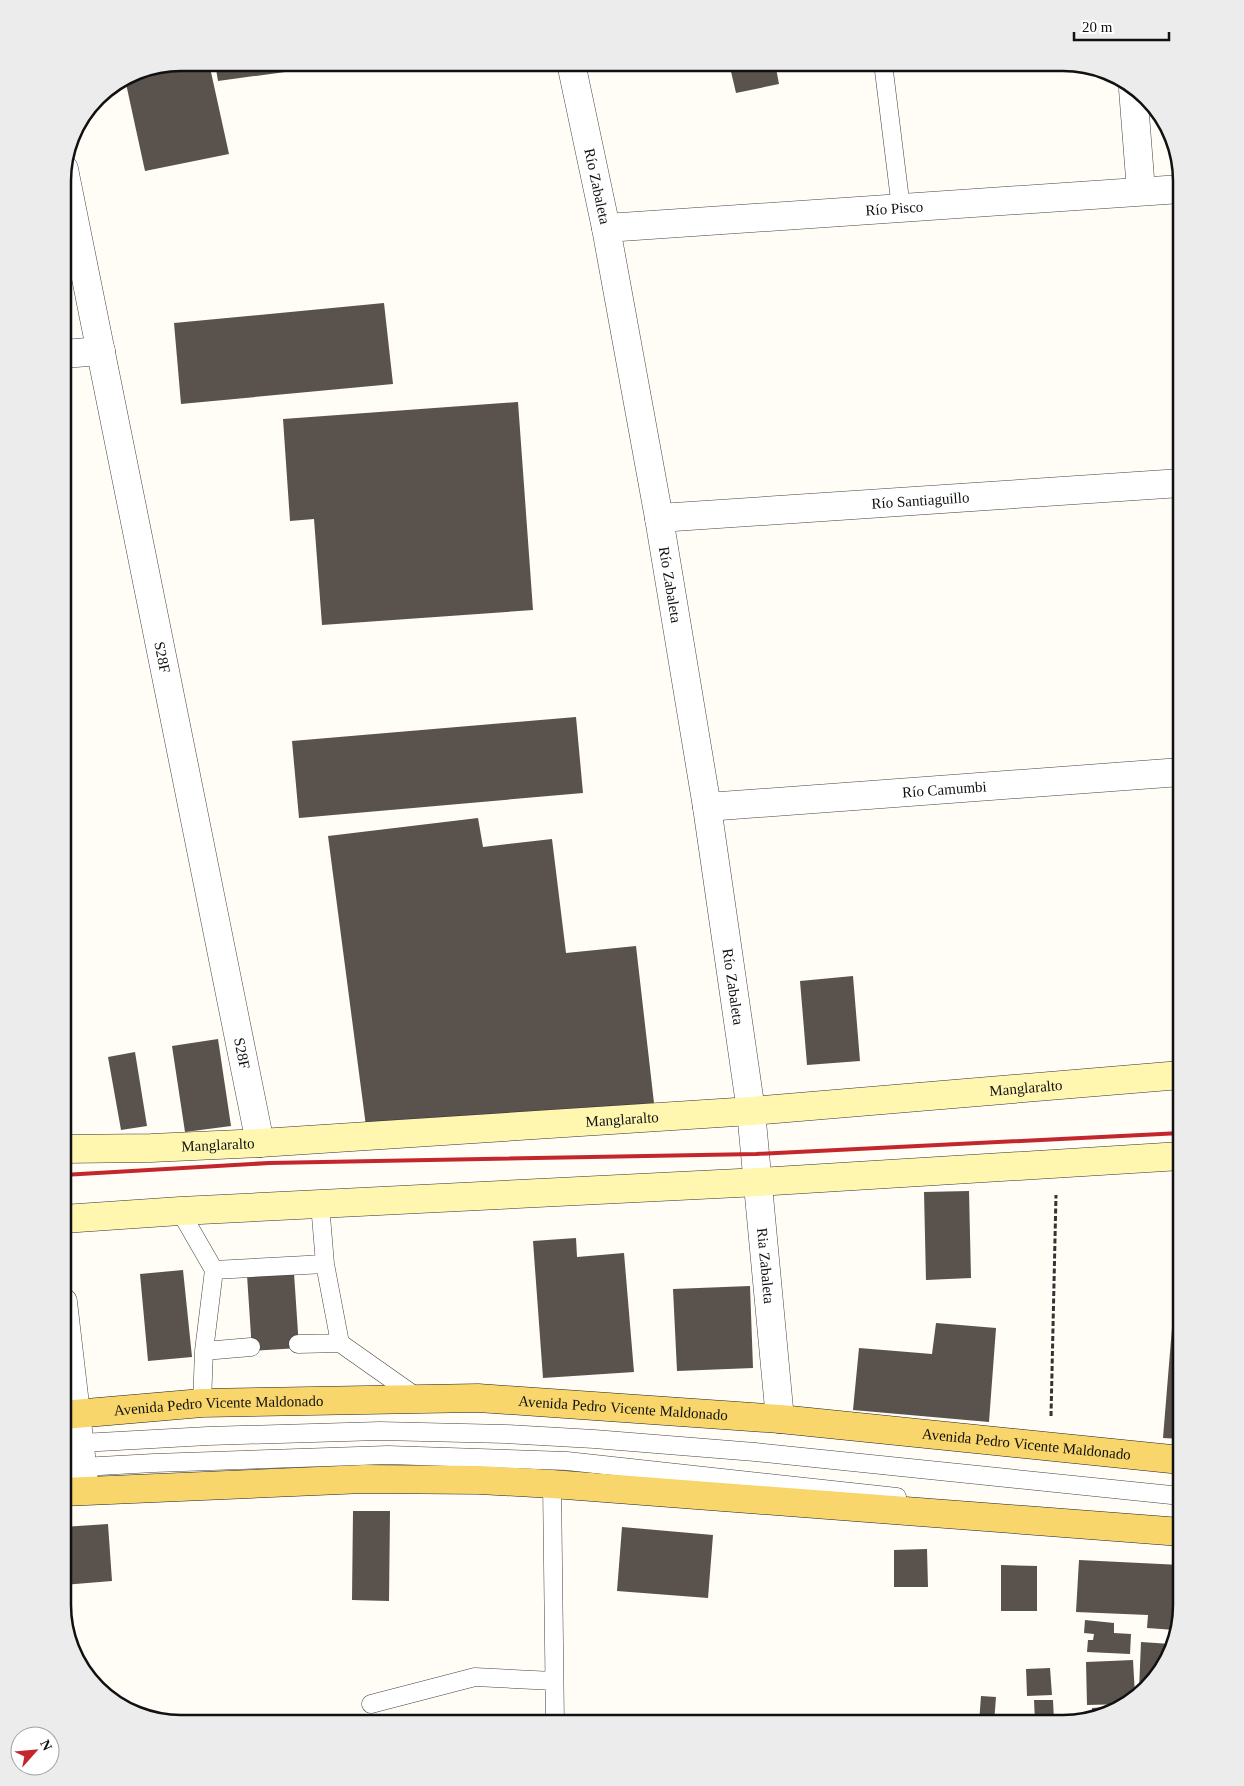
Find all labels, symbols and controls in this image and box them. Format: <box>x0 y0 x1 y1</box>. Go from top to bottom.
scale bar <box>1074 10 1169 42</box>
text: 20 m <box>1082 19 1113 35</box>
street label: Río Zabaleta <box>581 147 613 226</box>
street label: Río Pisco <box>865 199 924 218</box>
street label: Río Santiaguillo <box>871 489 970 512</box>
street label: Río Zabaleta <box>656 545 684 624</box>
street label: S28F <box>151 640 173 674</box>
street label: Río Camumbi <box>902 778 987 801</box>
street label: Río Zabaleta <box>720 947 746 1026</box>
street label: S28F <box>231 1036 253 1070</box>
street label: Manglaralto <box>989 1077 1063 1099</box>
street label: Manglaralto <box>585 1109 659 1130</box>
street label: Manglaralto <box>181 1135 255 1155</box>
street label: Ria Zabaleta <box>754 1227 777 1305</box>
street label: Avenida Pedro Vicente Maldonado <box>113 1393 324 1419</box>
street label: Avenida Pedro Vicente Maldonado <box>518 1393 728 1423</box>
street label: Avenida Pedro Vicente Maldonado <box>921 1426 1132 1463</box>
north arrow <box>10 1726 60 1776</box>
text: N <box>37 1737 55 1753</box>

